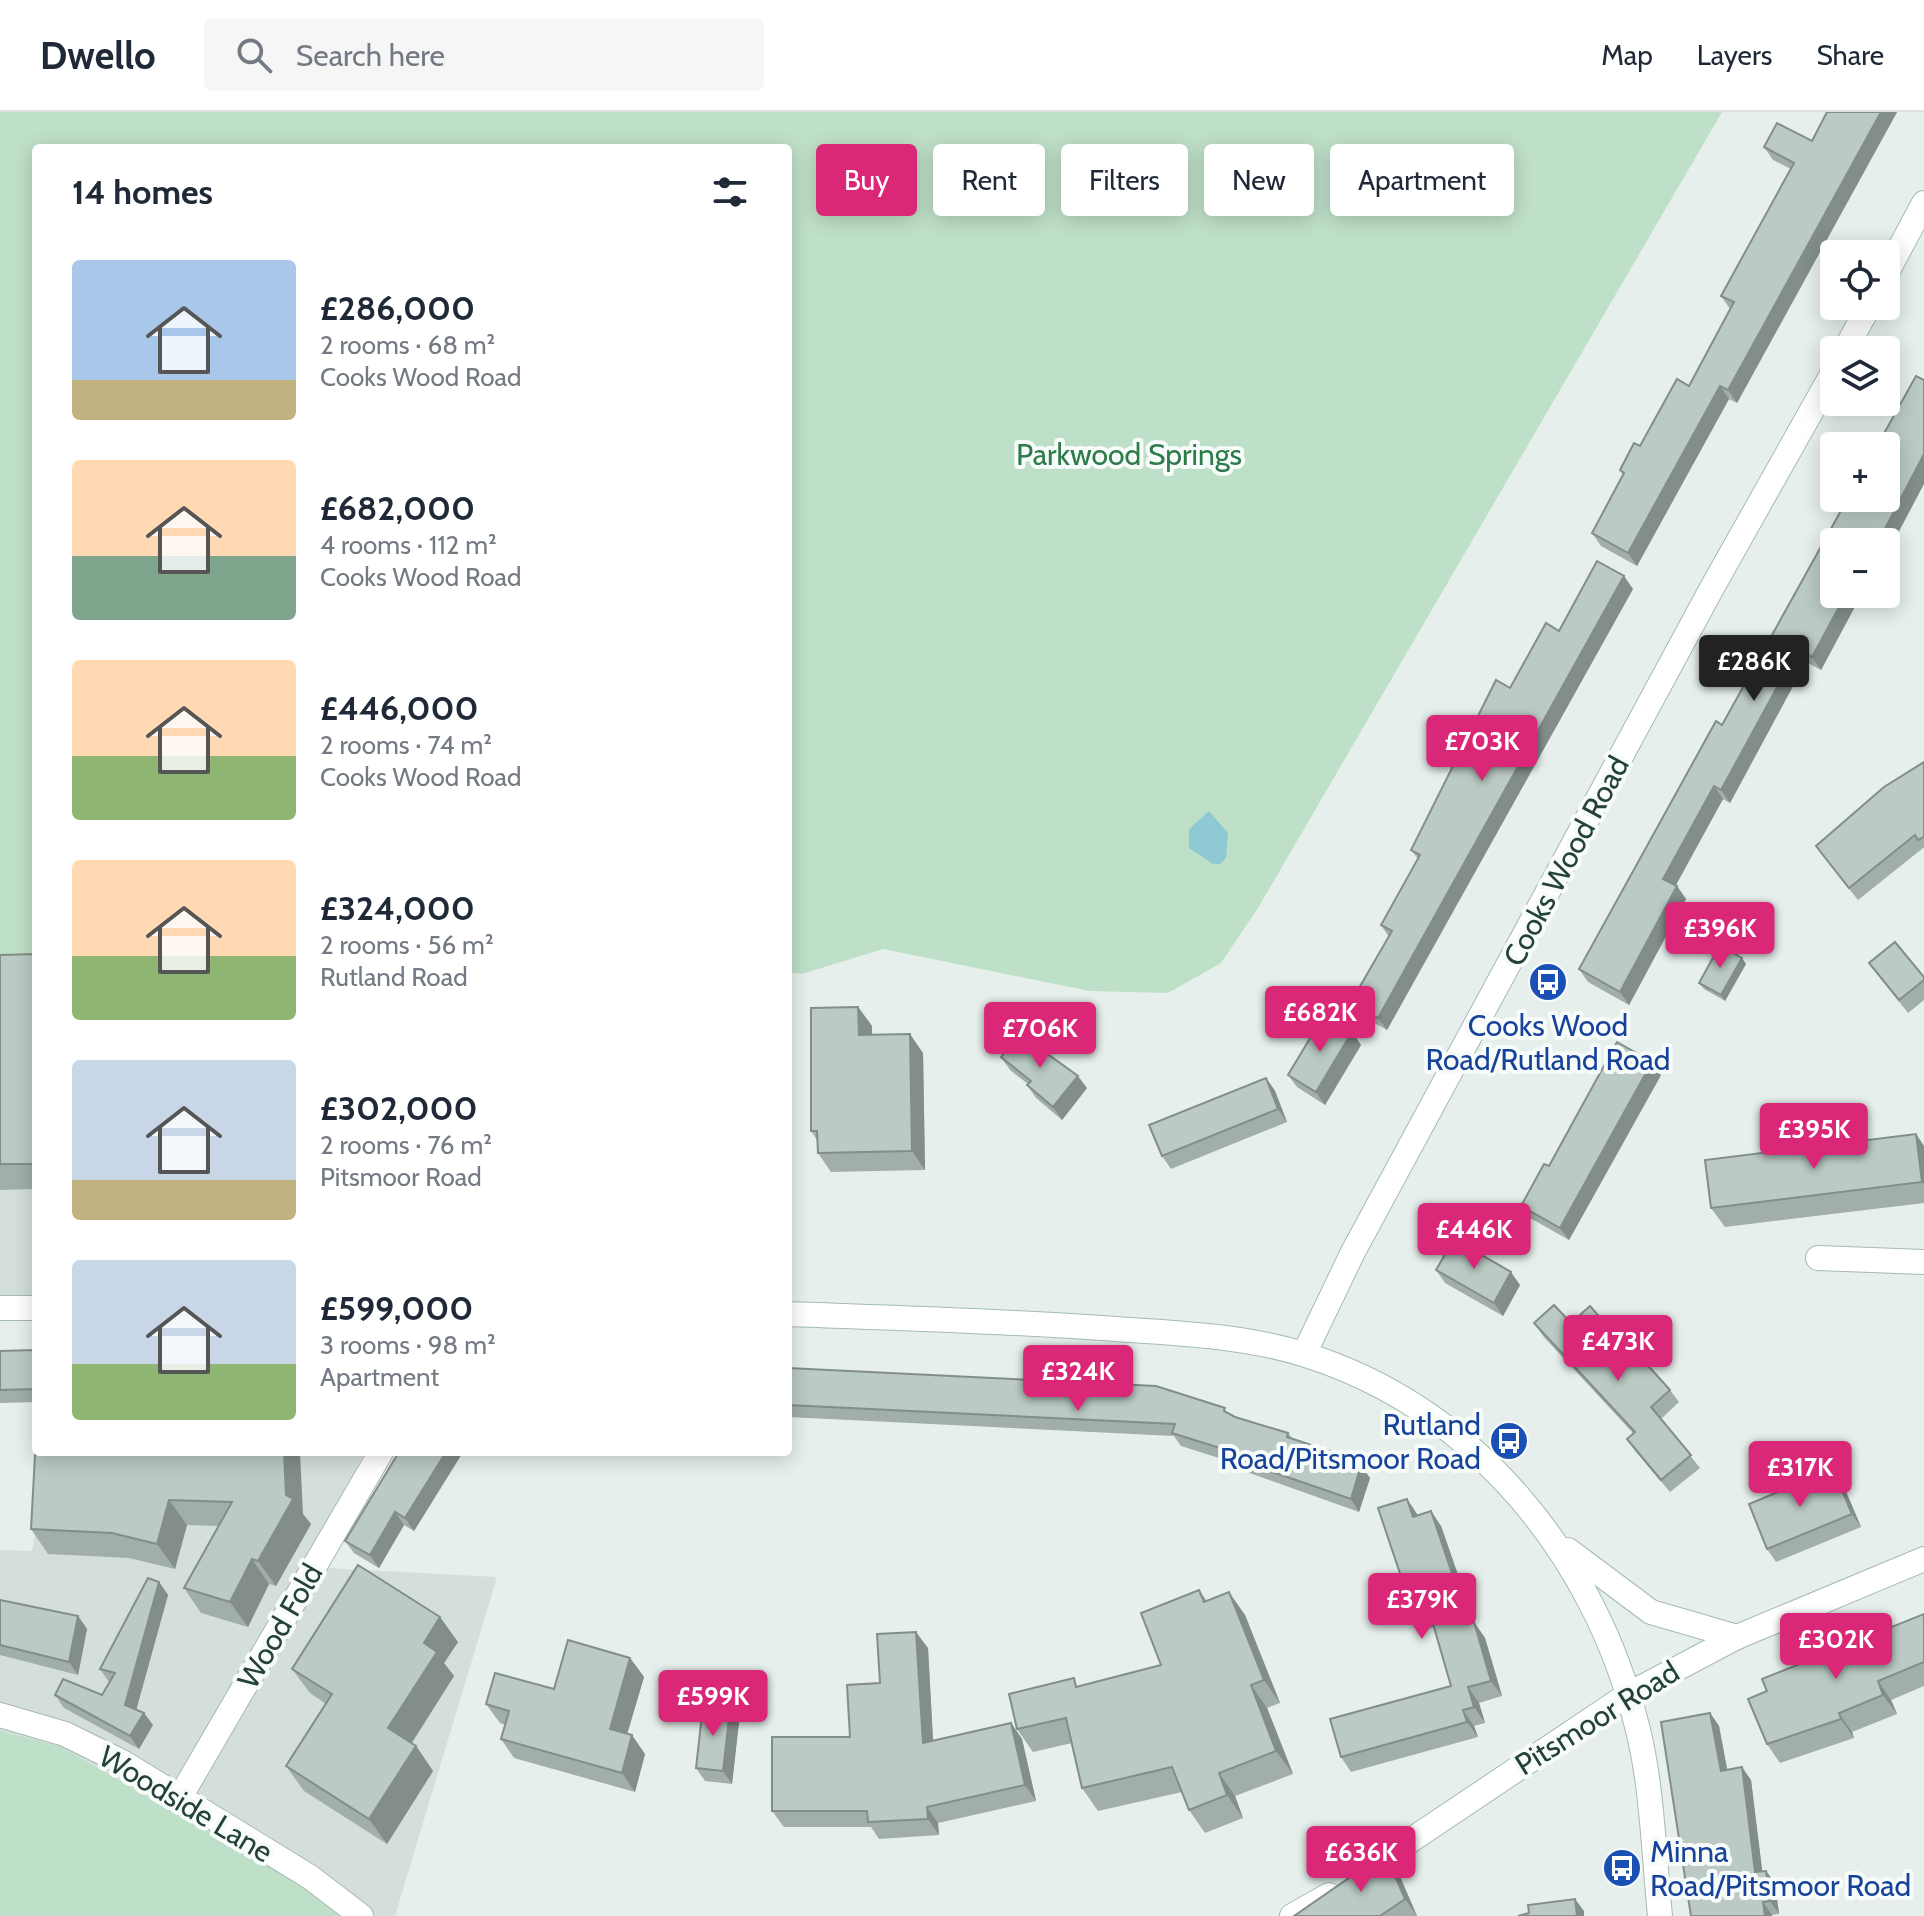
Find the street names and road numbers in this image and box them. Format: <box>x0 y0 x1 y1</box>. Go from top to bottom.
street label: Cooks Wood Road <box>1495 750 1637 972</box>
street label: Wood Fold <box>229 1557 331 1695</box>
street label: Pitsmoor Road <box>1508 1653 1686 1783</box>
street label: Woodside Lane <box>92 1738 280 1870</box>

